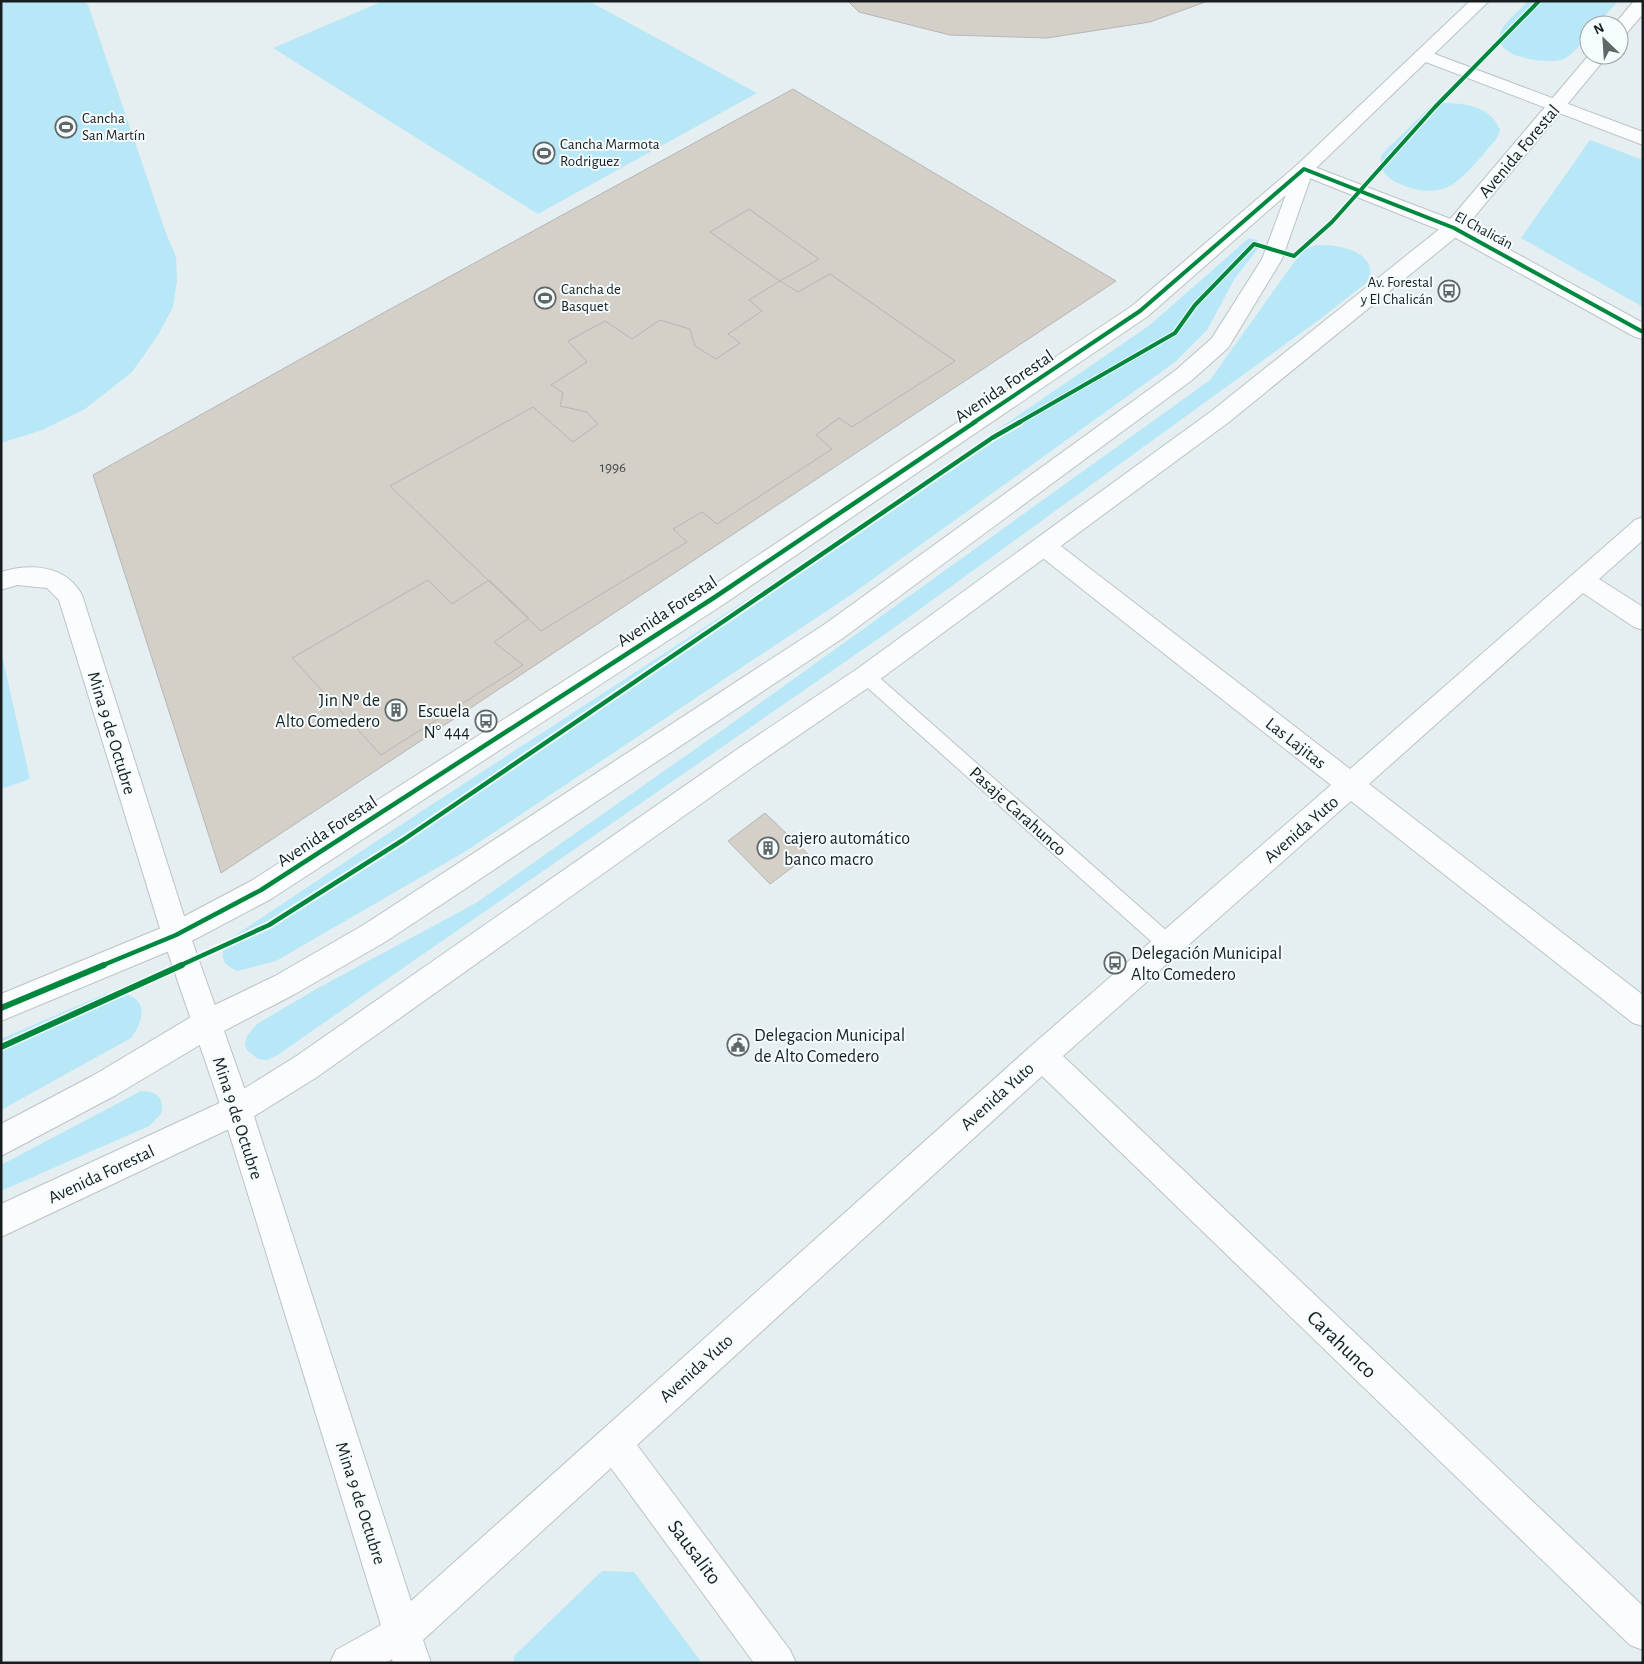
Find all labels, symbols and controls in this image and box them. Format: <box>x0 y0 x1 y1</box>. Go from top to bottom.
north arrow <box>1579 15 1629 65</box>
text: N <box>1592 21 1606 38</box>
street label: Avenida Forestal <box>1476 102 1564 201</box>
place label: Cancha San Martín <box>82 111 145 143</box>
sports icon: Cancha San Martín <box>54 115 78 139</box>
place label: Cancha Marmota Rodriguez <box>560 137 660 169</box>
sports icon: Cancha Marmota Rodriguez <box>532 141 556 165</box>
street label: El Chalicán <box>1452 209 1515 252</box>
place label: Av. Forestal y El Chalicán <box>1360 275 1433 307</box>
bus stop icon: Av. Forestal y El Chalicán <box>1437 279 1461 303</box>
place label: Cancha de Basquet <box>561 282 621 314</box>
sports icon: Cancha de Basquet <box>533 286 557 310</box>
street label: Avenida Forestal <box>952 347 1057 426</box>
house number: 1996 <box>600 460 626 475</box>
street label: Avenida Forestal <box>614 573 721 651</box>
street label: Mina 9 de Octubre <box>84 670 138 797</box>
place label: Jin Nº de Alto Comedero <box>275 692 380 731</box>
building icon: Jin Nº de Alto Comedero <box>384 698 408 722</box>
place label: Escuela N° 444 <box>418 703 470 742</box>
bus stop icon: Escuela N° 444 <box>474 709 498 733</box>
street label: Las Lajitas <box>1262 715 1329 773</box>
street label: Pasaje Carahunco <box>966 764 1069 860</box>
street label: Avenida Forestal <box>274 793 381 871</box>
street label: Avenida Yuto <box>1261 793 1342 867</box>
place label: cajero automático banco macro <box>784 830 910 869</box>
building icon: cajero automático banco macro <box>756 836 780 860</box>
place label: Delegación Municipal Alto Comedero <box>1131 945 1282 984</box>
bus stop icon: Delegación Municipal Alto Comedero <box>1103 951 1127 975</box>
place label: Delegacion Municipal de Alto Comedero <box>754 1027 905 1066</box>
public building icon: Delegacion Municipal de Alto Comedero <box>726 1033 750 1057</box>
street label: Mina 9 de Octubre <box>209 1055 265 1182</box>
street label: Avenida Yuto <box>958 1059 1038 1134</box>
street label: Avenida Forestal <box>45 1142 157 1207</box>
street label: Carahunco <box>1303 1306 1380 1382</box>
street label: Avenida Yuto <box>657 1331 737 1406</box>
street label: Mina 9 de Octubre <box>332 1440 388 1567</box>
street label: Sausalito <box>664 1516 725 1588</box>

